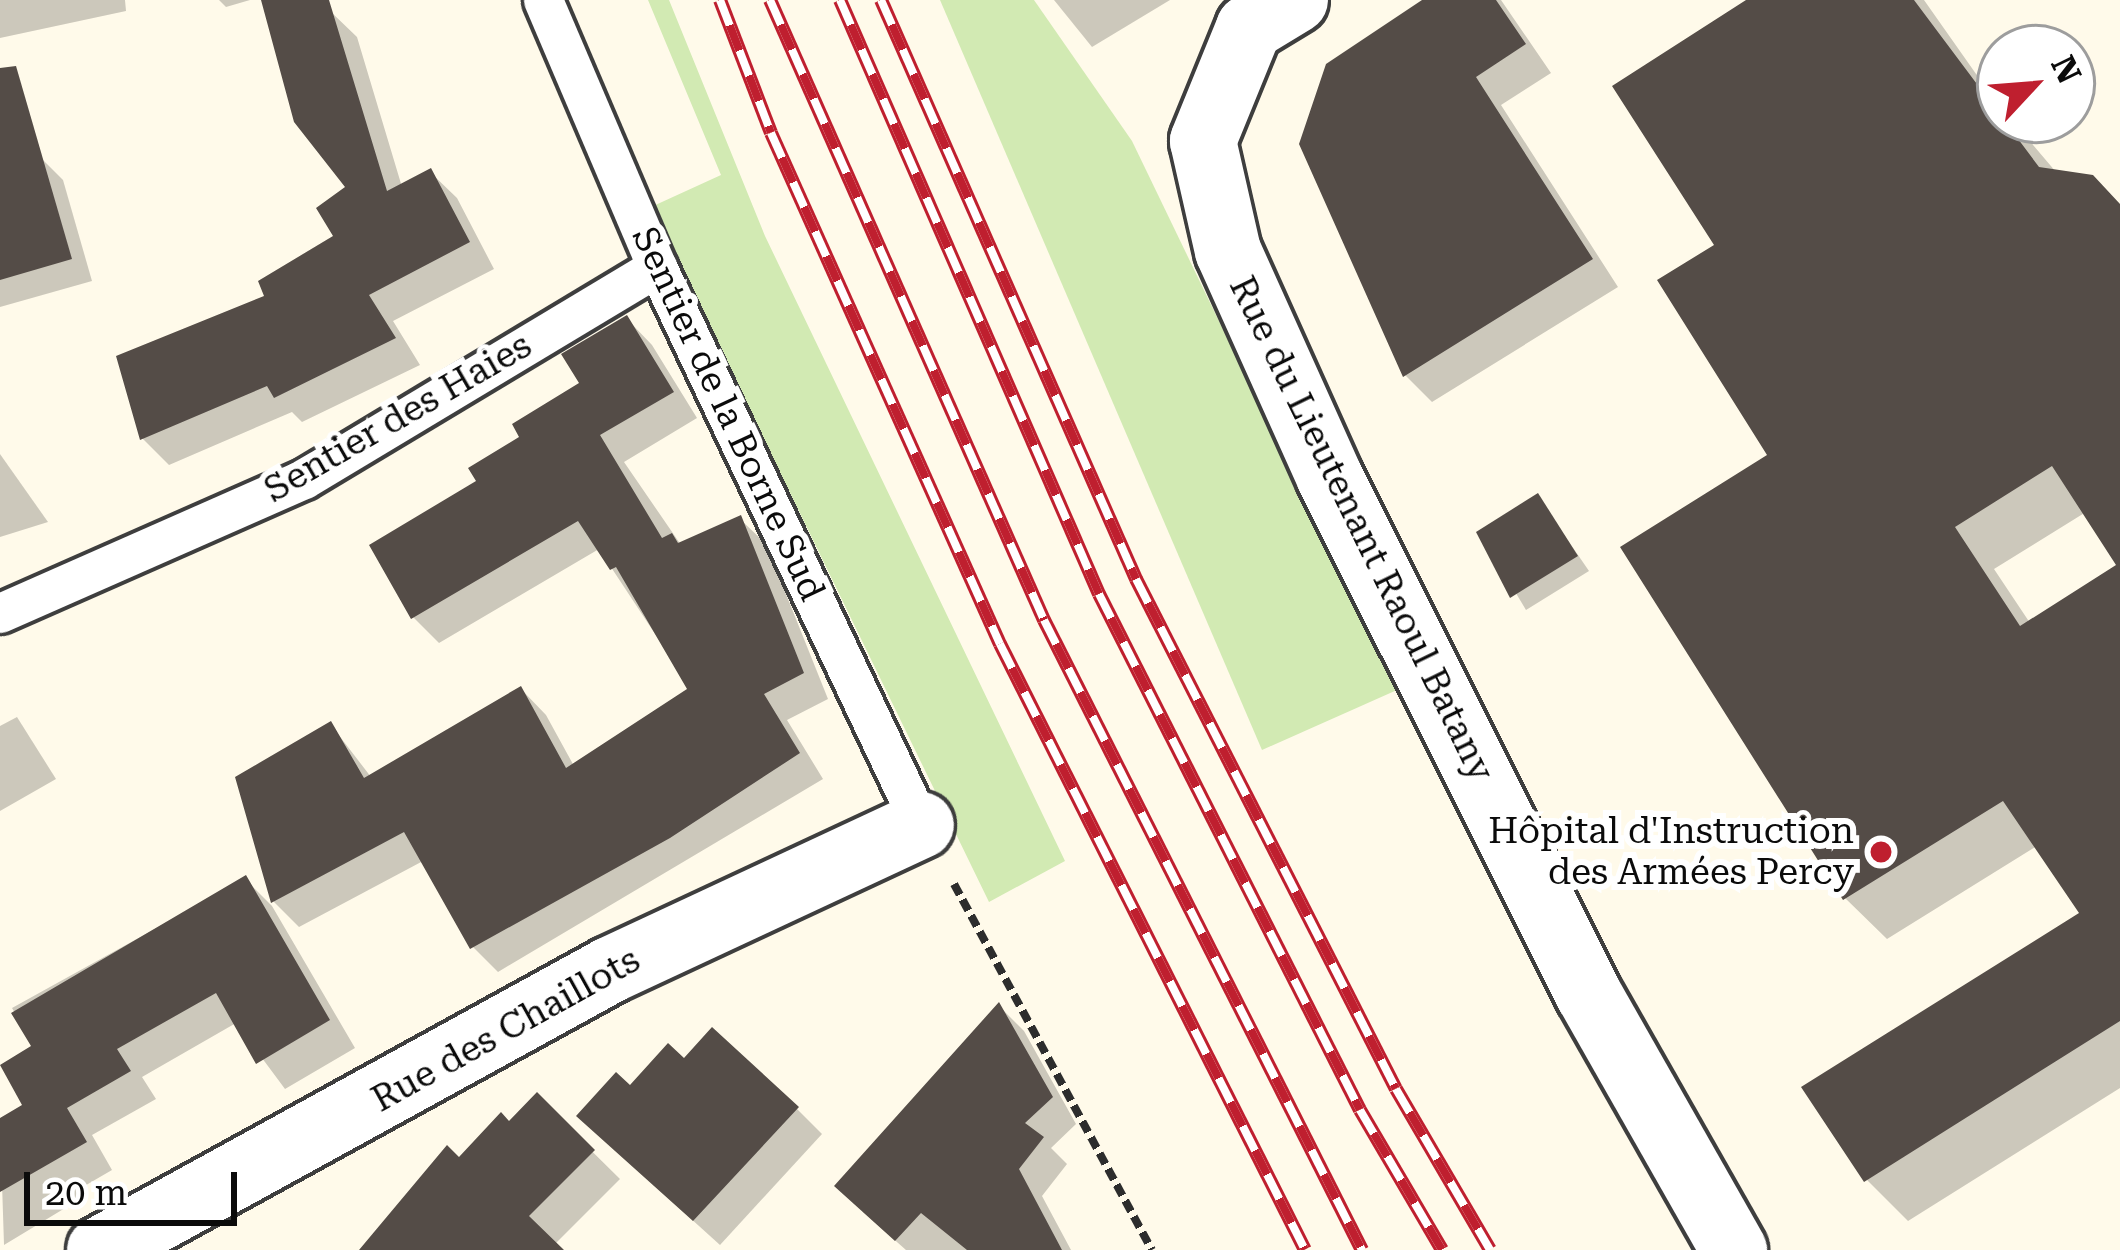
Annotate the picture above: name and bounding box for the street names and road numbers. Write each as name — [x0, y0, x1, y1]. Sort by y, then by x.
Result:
street label: Sentier de la Borne Sud — [622, 220, 834, 608]
street label: Rue du Lieutenant Raoul Batany — [1220, 270, 1502, 788]
street label: Sentier des Haies — [257, 324, 539, 512]
street label: Rue des Chaillots — [364, 938, 648, 1122]

